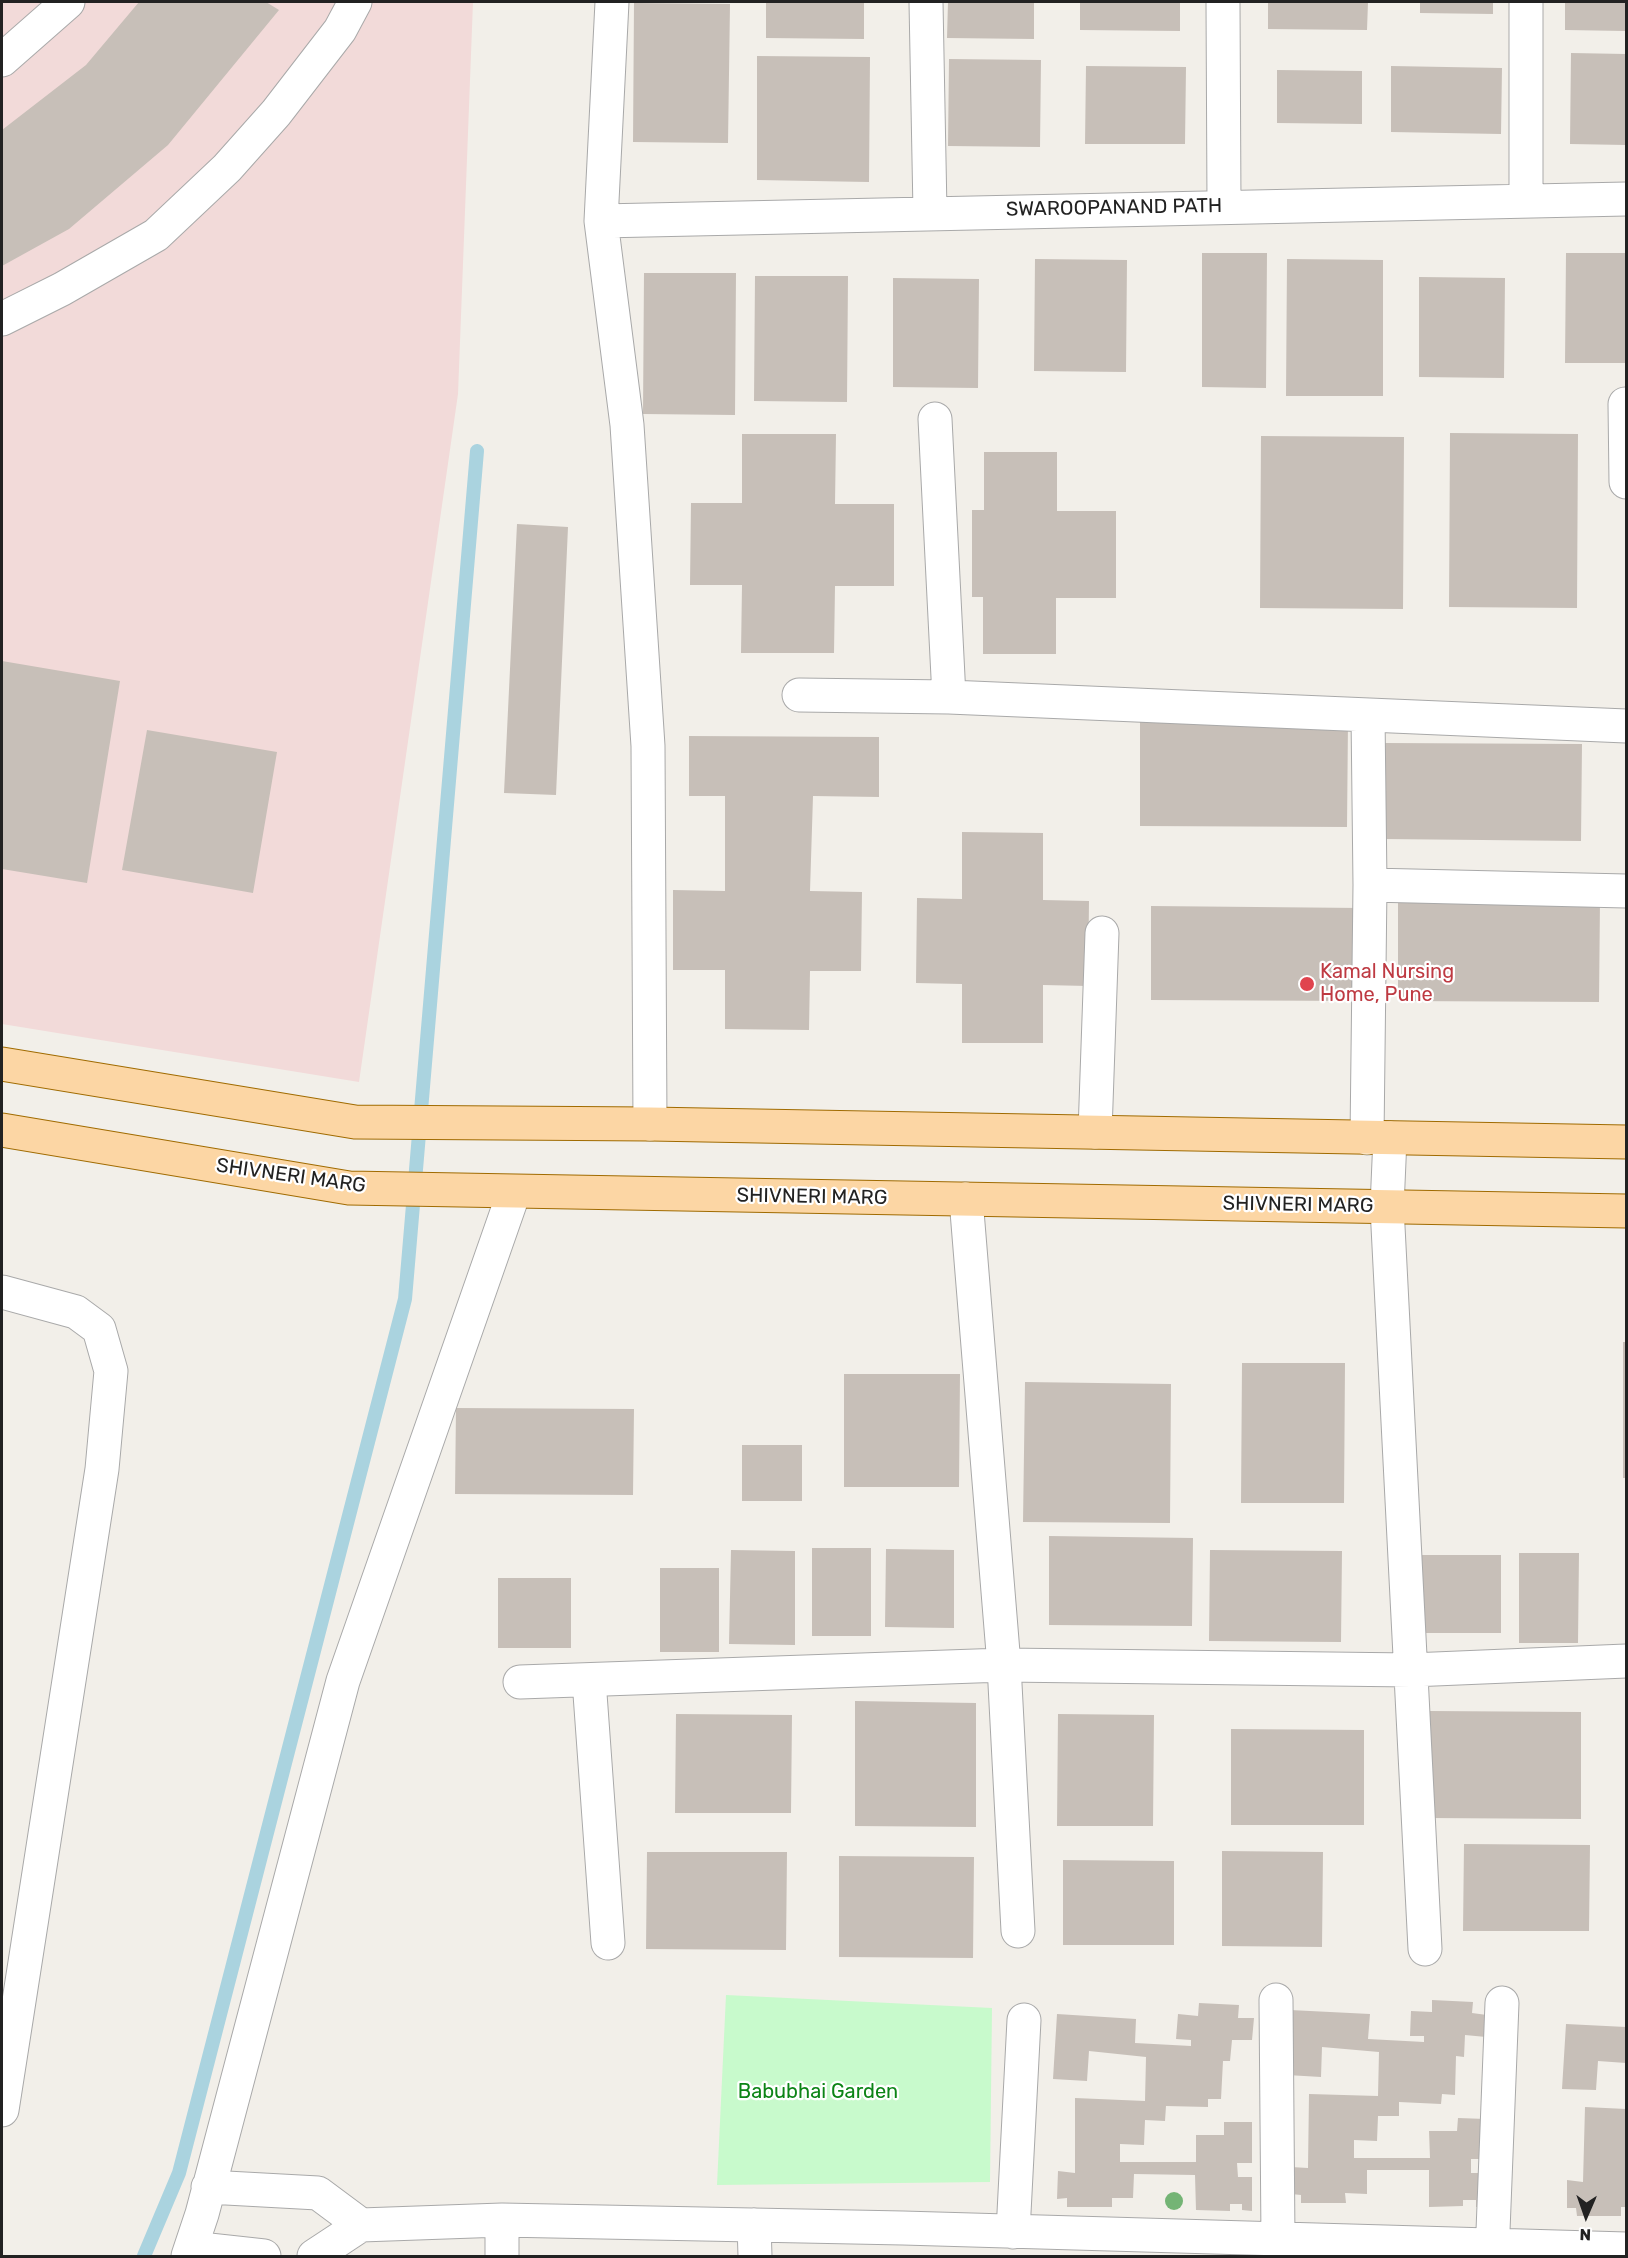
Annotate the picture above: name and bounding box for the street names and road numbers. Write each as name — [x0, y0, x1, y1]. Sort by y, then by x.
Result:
street label: SWAROOPANAND PATH — [1006, 194, 1222, 222]
street label: SHIVNERI MARG — [215, 1154, 367, 1198]
street label: SHIVNERI MARG — [736, 1184, 888, 1210]
street label: SHIVNERI MARG — [1222, 1192, 1374, 1218]

